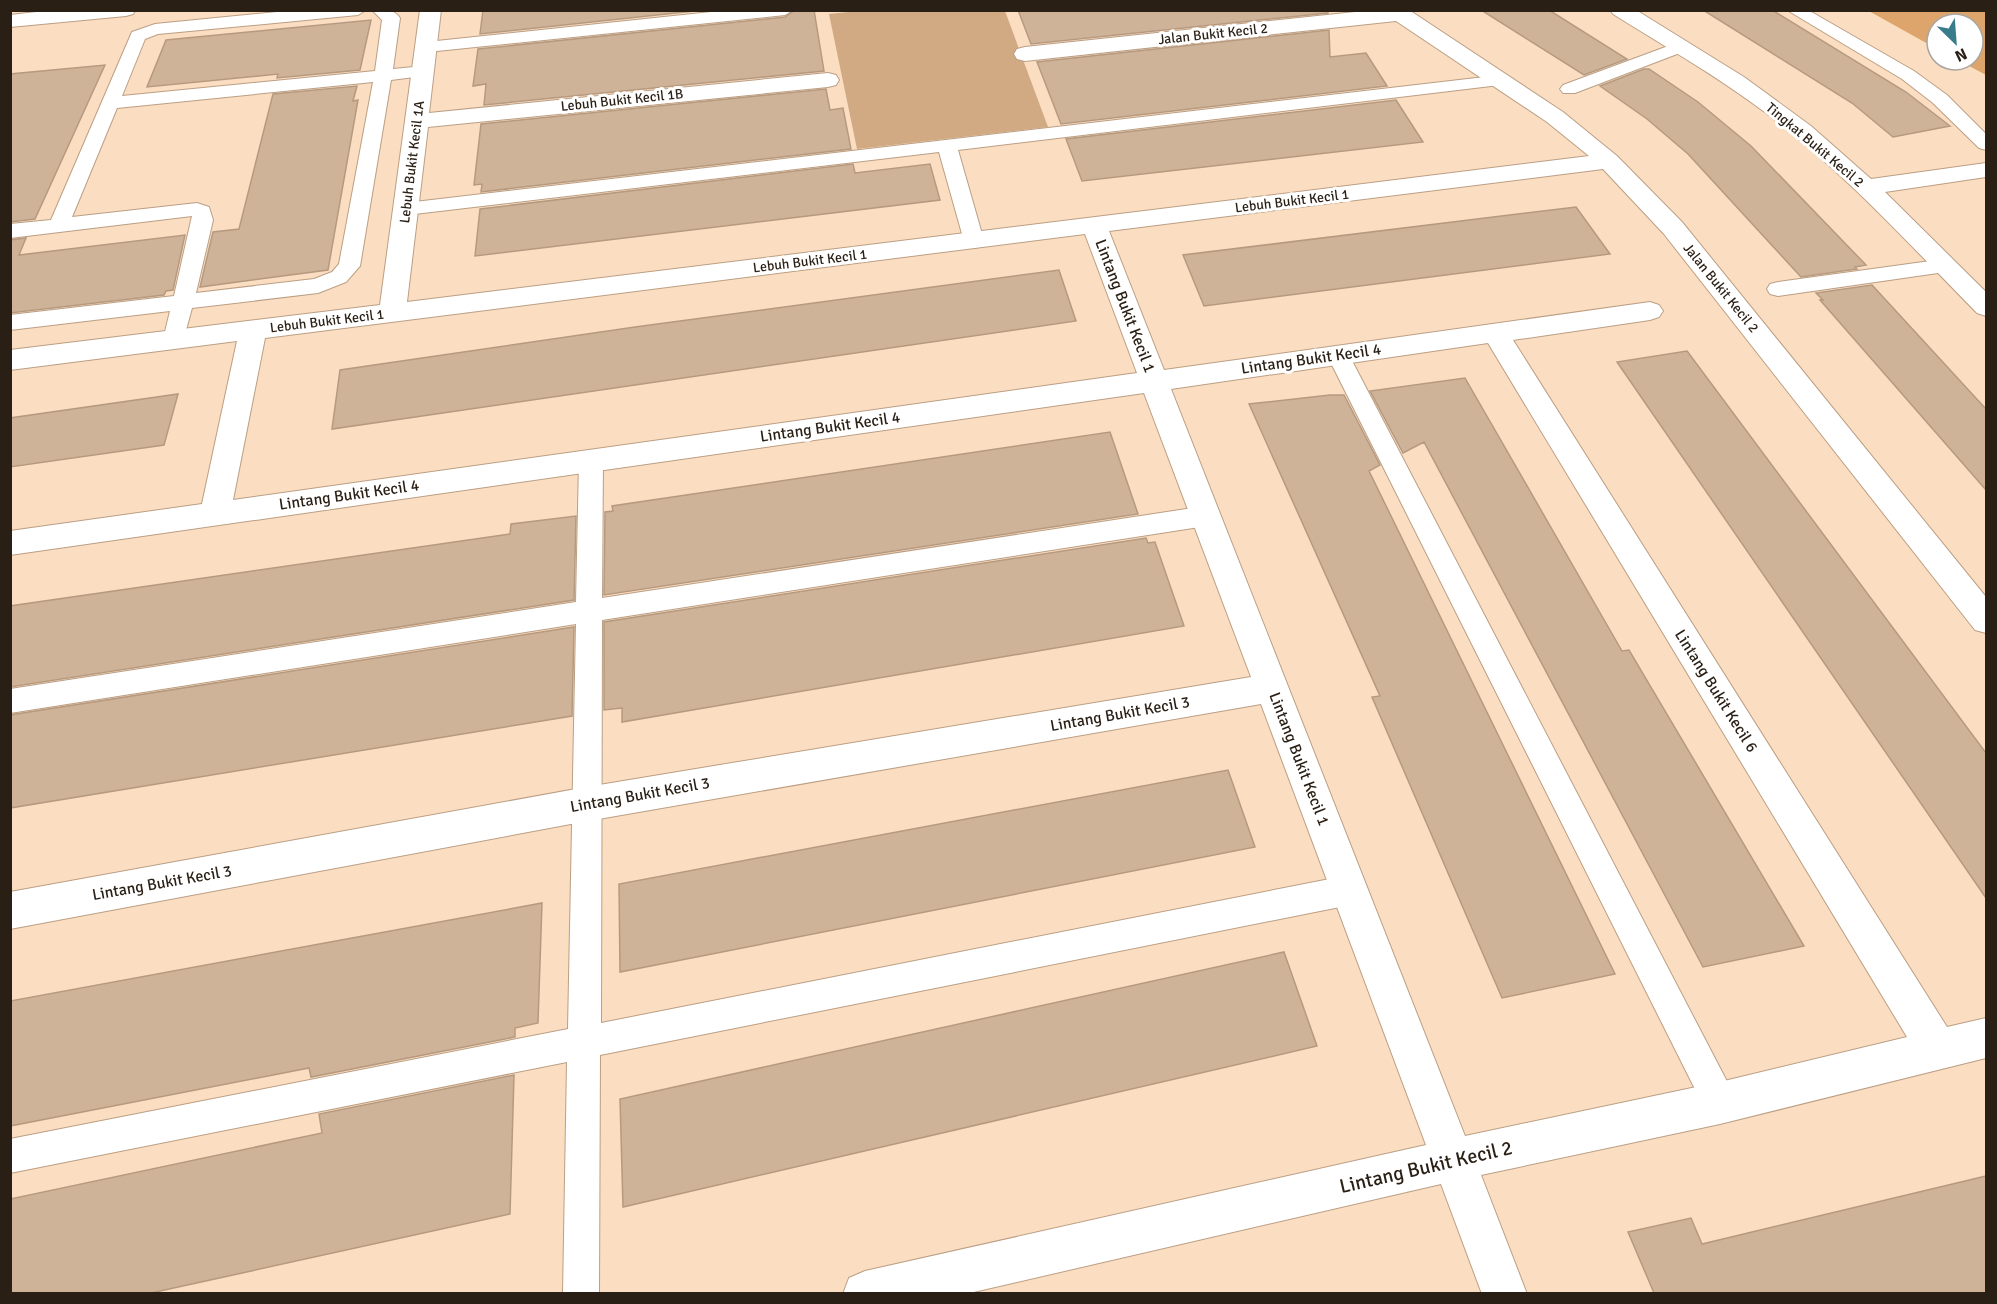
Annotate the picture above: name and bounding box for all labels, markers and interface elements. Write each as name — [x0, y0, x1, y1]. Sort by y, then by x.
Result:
north arrow — [1925, 12, 1985, 72]
street label: Jalan Bukit Kecil 2 — [1157, 20, 1269, 48]
text: N — [1952, 43, 1970, 66]
street label: Lebuh Bukit Kecil 1B — [560, 85, 684, 115]
street label: Lebuh Bukit Kecil 1A — [396, 99, 428, 224]
street label: Tingkat Bukit Kecil 2 — [1762, 99, 1868, 191]
street label: Lebuh Bukit Kecil 1 — [1234, 186, 1350, 216]
street label: Lintang Bukit Kecil 1 — [1090, 236, 1160, 376]
street label: Jalan Bukit Kecil 2 — [1680, 240, 1762, 336]
street label: Lebuh Bukit Kecil 1 — [752, 246, 868, 276]
street label: Lebuh Bukit Kecil 1 — [269, 306, 385, 336]
street label: Lintang Bukit Kecil 4 — [1240, 339, 1383, 379]
street label: Lintang Bukit Kecil 4 — [759, 407, 902, 447]
street label: Lintang Bukit Kecil 4 — [278, 475, 421, 515]
street label: Lintang Bukit Kecil 6 — [1670, 626, 1762, 756]
street label: Lintang Bukit Kecil 1 — [1264, 689, 1334, 829]
street label: Lintang Bukit Kecil 3 — [1049, 692, 1191, 736]
street label: Lintang Bukit Kecil 3 — [569, 773, 711, 817]
street label: Lintang Bukit Kecil 3 — [91, 861, 233, 905]
street label: Lintang Bukit Kecil 2 — [1337, 1135, 1515, 1199]

